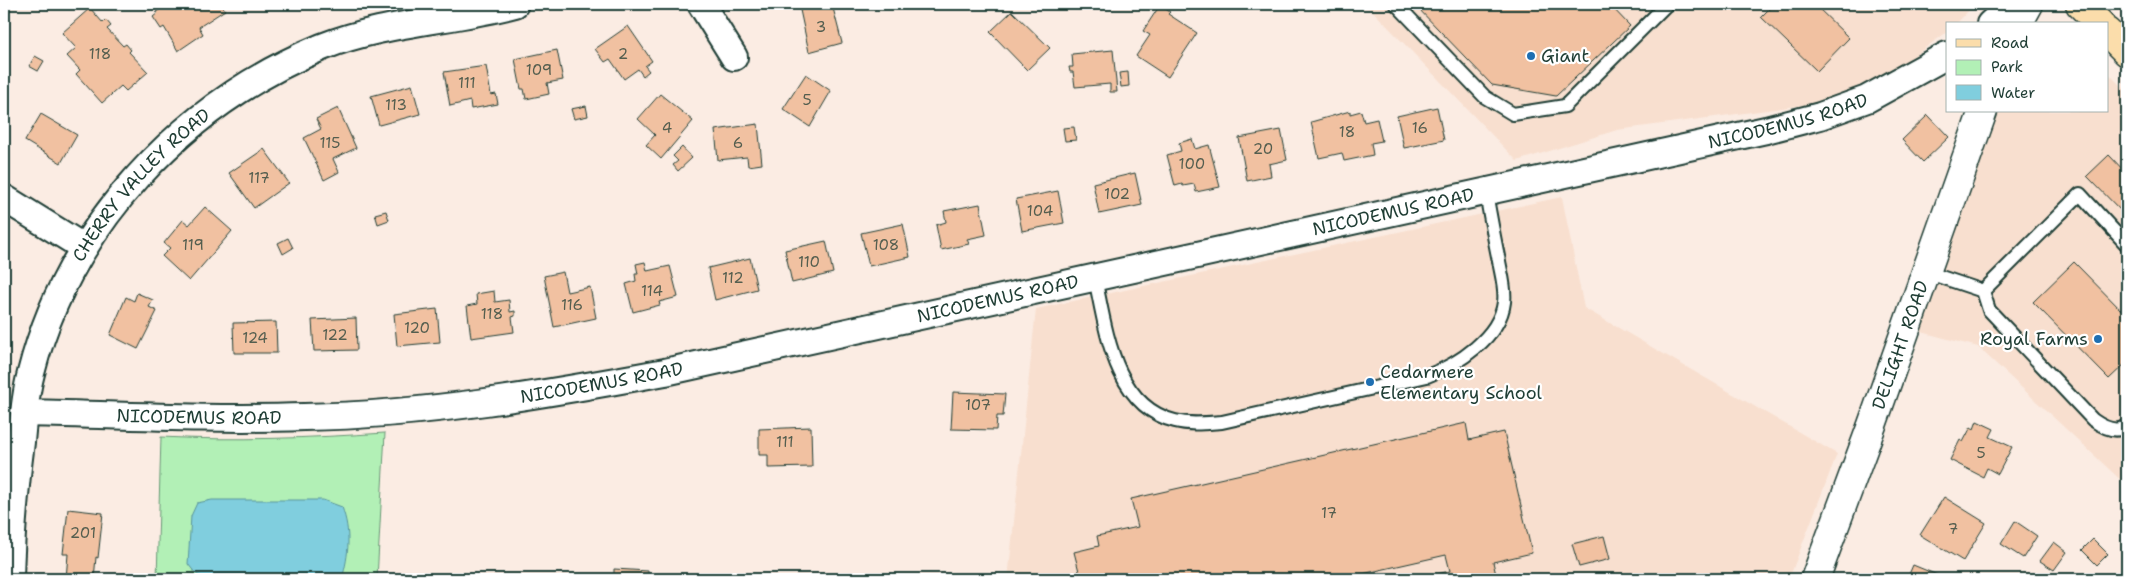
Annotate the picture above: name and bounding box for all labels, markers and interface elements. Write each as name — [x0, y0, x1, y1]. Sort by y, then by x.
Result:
house number: 3 — [816, 17, 826, 37]
legend — [1946, 22, 2108, 112]
text: Road — [1991, 33, 2029, 53]
house number: 118 — [89, 44, 111, 64]
house number: 2 — [618, 44, 628, 64]
place label: Giant — [1541, 44, 1590, 68]
marker: Giant — [1525, 50, 1537, 62]
text: Park — [1991, 57, 2023, 77]
house number: 109 — [526, 60, 552, 80]
house number: 111 — [458, 73, 476, 93]
text: Water — [1991, 83, 2035, 103]
street label: NICODEMUS ROAD — [1706, 88, 1871, 154]
house number: 5 — [802, 90, 812, 110]
house number: 113 — [385, 95, 407, 115]
street label: CHERRY VALLEY ROAD — [67, 103, 215, 266]
house number: 4 — [662, 118, 672, 138]
house number: 16 — [1412, 118, 1428, 138]
house number: 18 — [1339, 122, 1355, 142]
house number: 115 — [320, 133, 340, 153]
house number: 6 — [733, 133, 743, 153]
house number: 20 — [1253, 139, 1273, 159]
house number: 100 — [1179, 154, 1205, 174]
house number: 117 — [248, 168, 270, 188]
street label: NICODEMUS ROAD — [1310, 182, 1477, 241]
house number: 102 — [1104, 184, 1130, 204]
house number: 104 — [1027, 201, 1053, 221]
house number: 119 — [182, 235, 204, 255]
house number: 108 — [873, 235, 899, 255]
house number: 110 — [798, 252, 820, 272]
house number: 112 — [722, 268, 744, 288]
street label: NICODEMUS ROAD — [915, 269, 1081, 328]
street label: DELIGHT ROAD — [1866, 277, 1934, 413]
house number: 114 — [641, 281, 663, 301]
house number: 116 — [561, 295, 583, 315]
house number: 118 — [481, 304, 503, 324]
house number: 120 — [404, 318, 430, 338]
house number: 122 — [322, 325, 348, 345]
place label: Royal Farms — [1980, 327, 2088, 351]
house number: 124 — [242, 328, 268, 348]
marker: Royal Farms — [2092, 333, 2104, 345]
street label: NICODEMUS ROAD — [519, 356, 685, 409]
place label: Cedarmere Elementary School — [1380, 360, 1543, 405]
marker: Cedarmere Elementary School — [1364, 376, 1376, 388]
house number: 107 — [965, 395, 991, 415]
street label: NICODEMUS ROAD — [116, 404, 282, 430]
house number: 111 — [776, 432, 794, 452]
house number: 5 — [1976, 443, 1986, 463]
house number: 17 — [1321, 503, 1337, 523]
house number: 7 — [1948, 519, 1958, 539]
house number: 201 — [70, 523, 96, 543]

